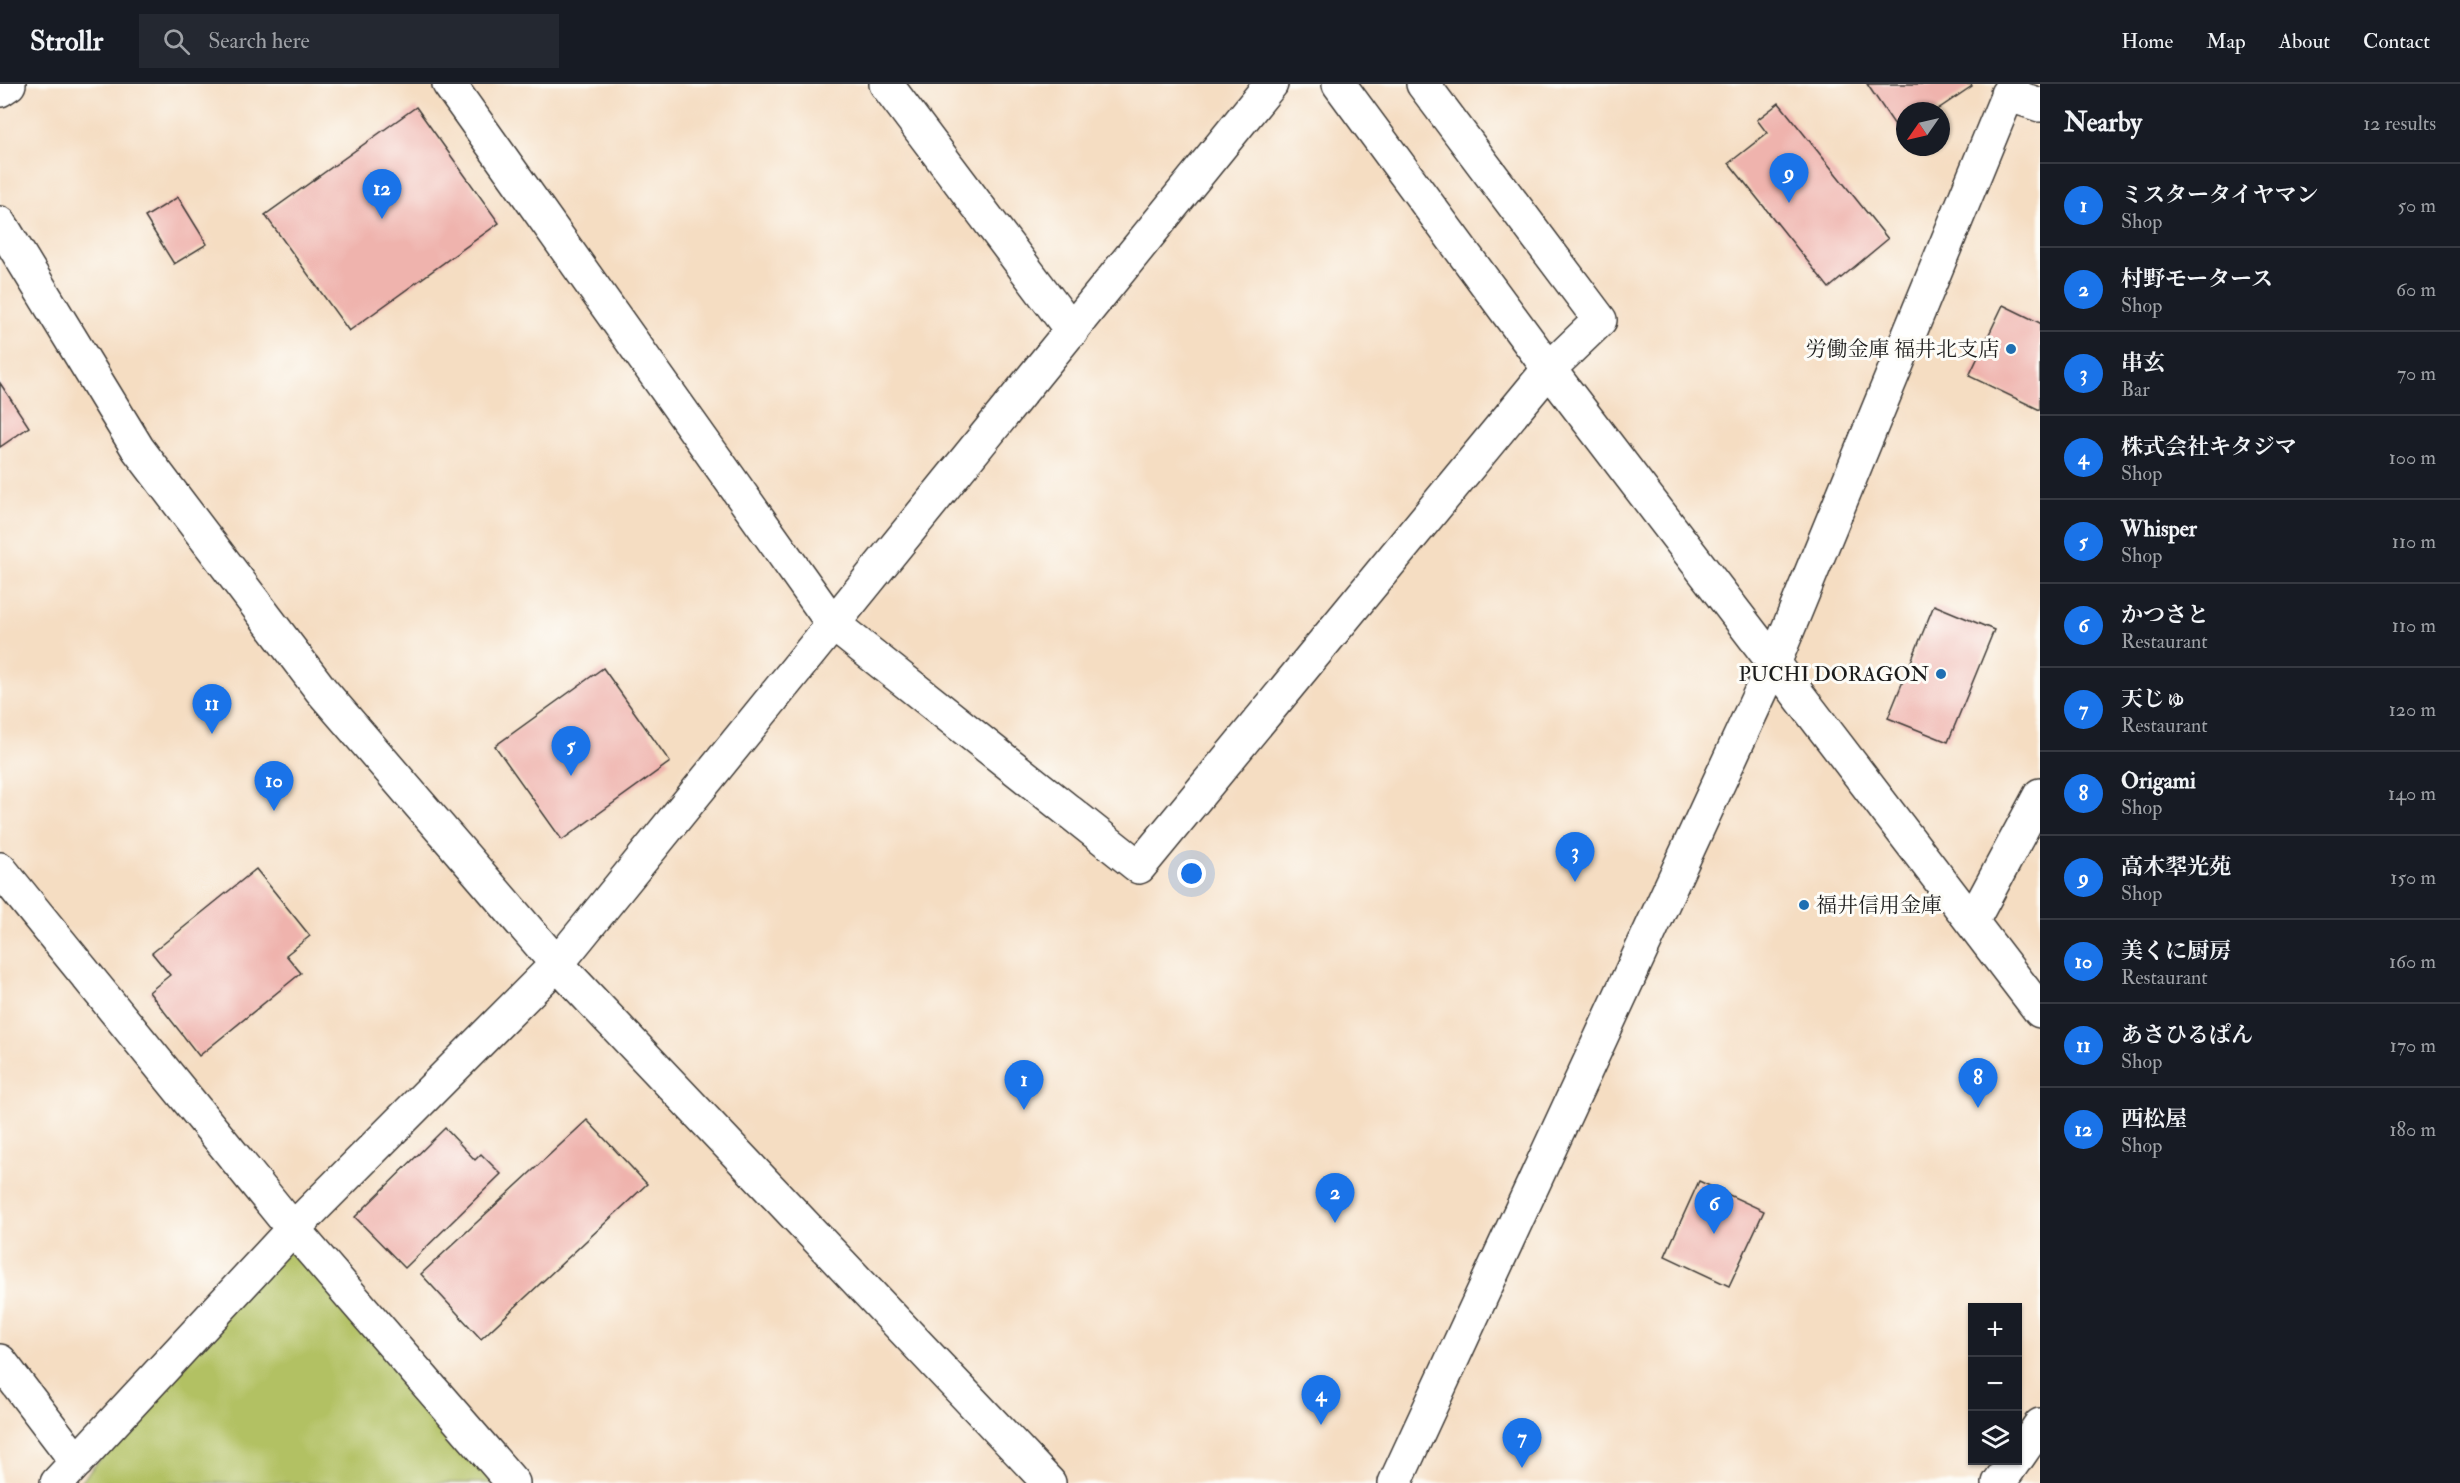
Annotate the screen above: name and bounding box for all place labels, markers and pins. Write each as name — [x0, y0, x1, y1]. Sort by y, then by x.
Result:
pin: 9 — [1770, 154, 1808, 203]
pin: 12 — [362, 170, 401, 219]
place label: 労働金庫 福井北支店 — [1806, 336, 1999, 363]
marker: 労働金庫 福井北支店 — [2004, 342, 2018, 356]
place label: PUCHI DORAGON — [1739, 661, 1929, 688]
marker: PUCHI DORAGON — [1934, 667, 1948, 681]
pin: 11 — [192, 684, 232, 734]
pin: 5 — [552, 726, 590, 776]
pin: 10 — [254, 762, 294, 811]
pin: 3 — [1556, 832, 1594, 882]
place label: 福井信用金庫 — [1816, 892, 1942, 919]
marker: 福井信用金庫 — [1797, 898, 1811, 912]
pin: 8 — [1958, 1058, 1998, 1108]
pin: 1 — [1004, 1060, 1044, 1110]
pin: 2 — [1316, 1174, 1354, 1223]
pin: 6 — [1694, 1184, 1734, 1234]
pin: 4 — [1302, 1376, 1340, 1425]
pin: 7 — [1502, 1418, 1541, 1468]

